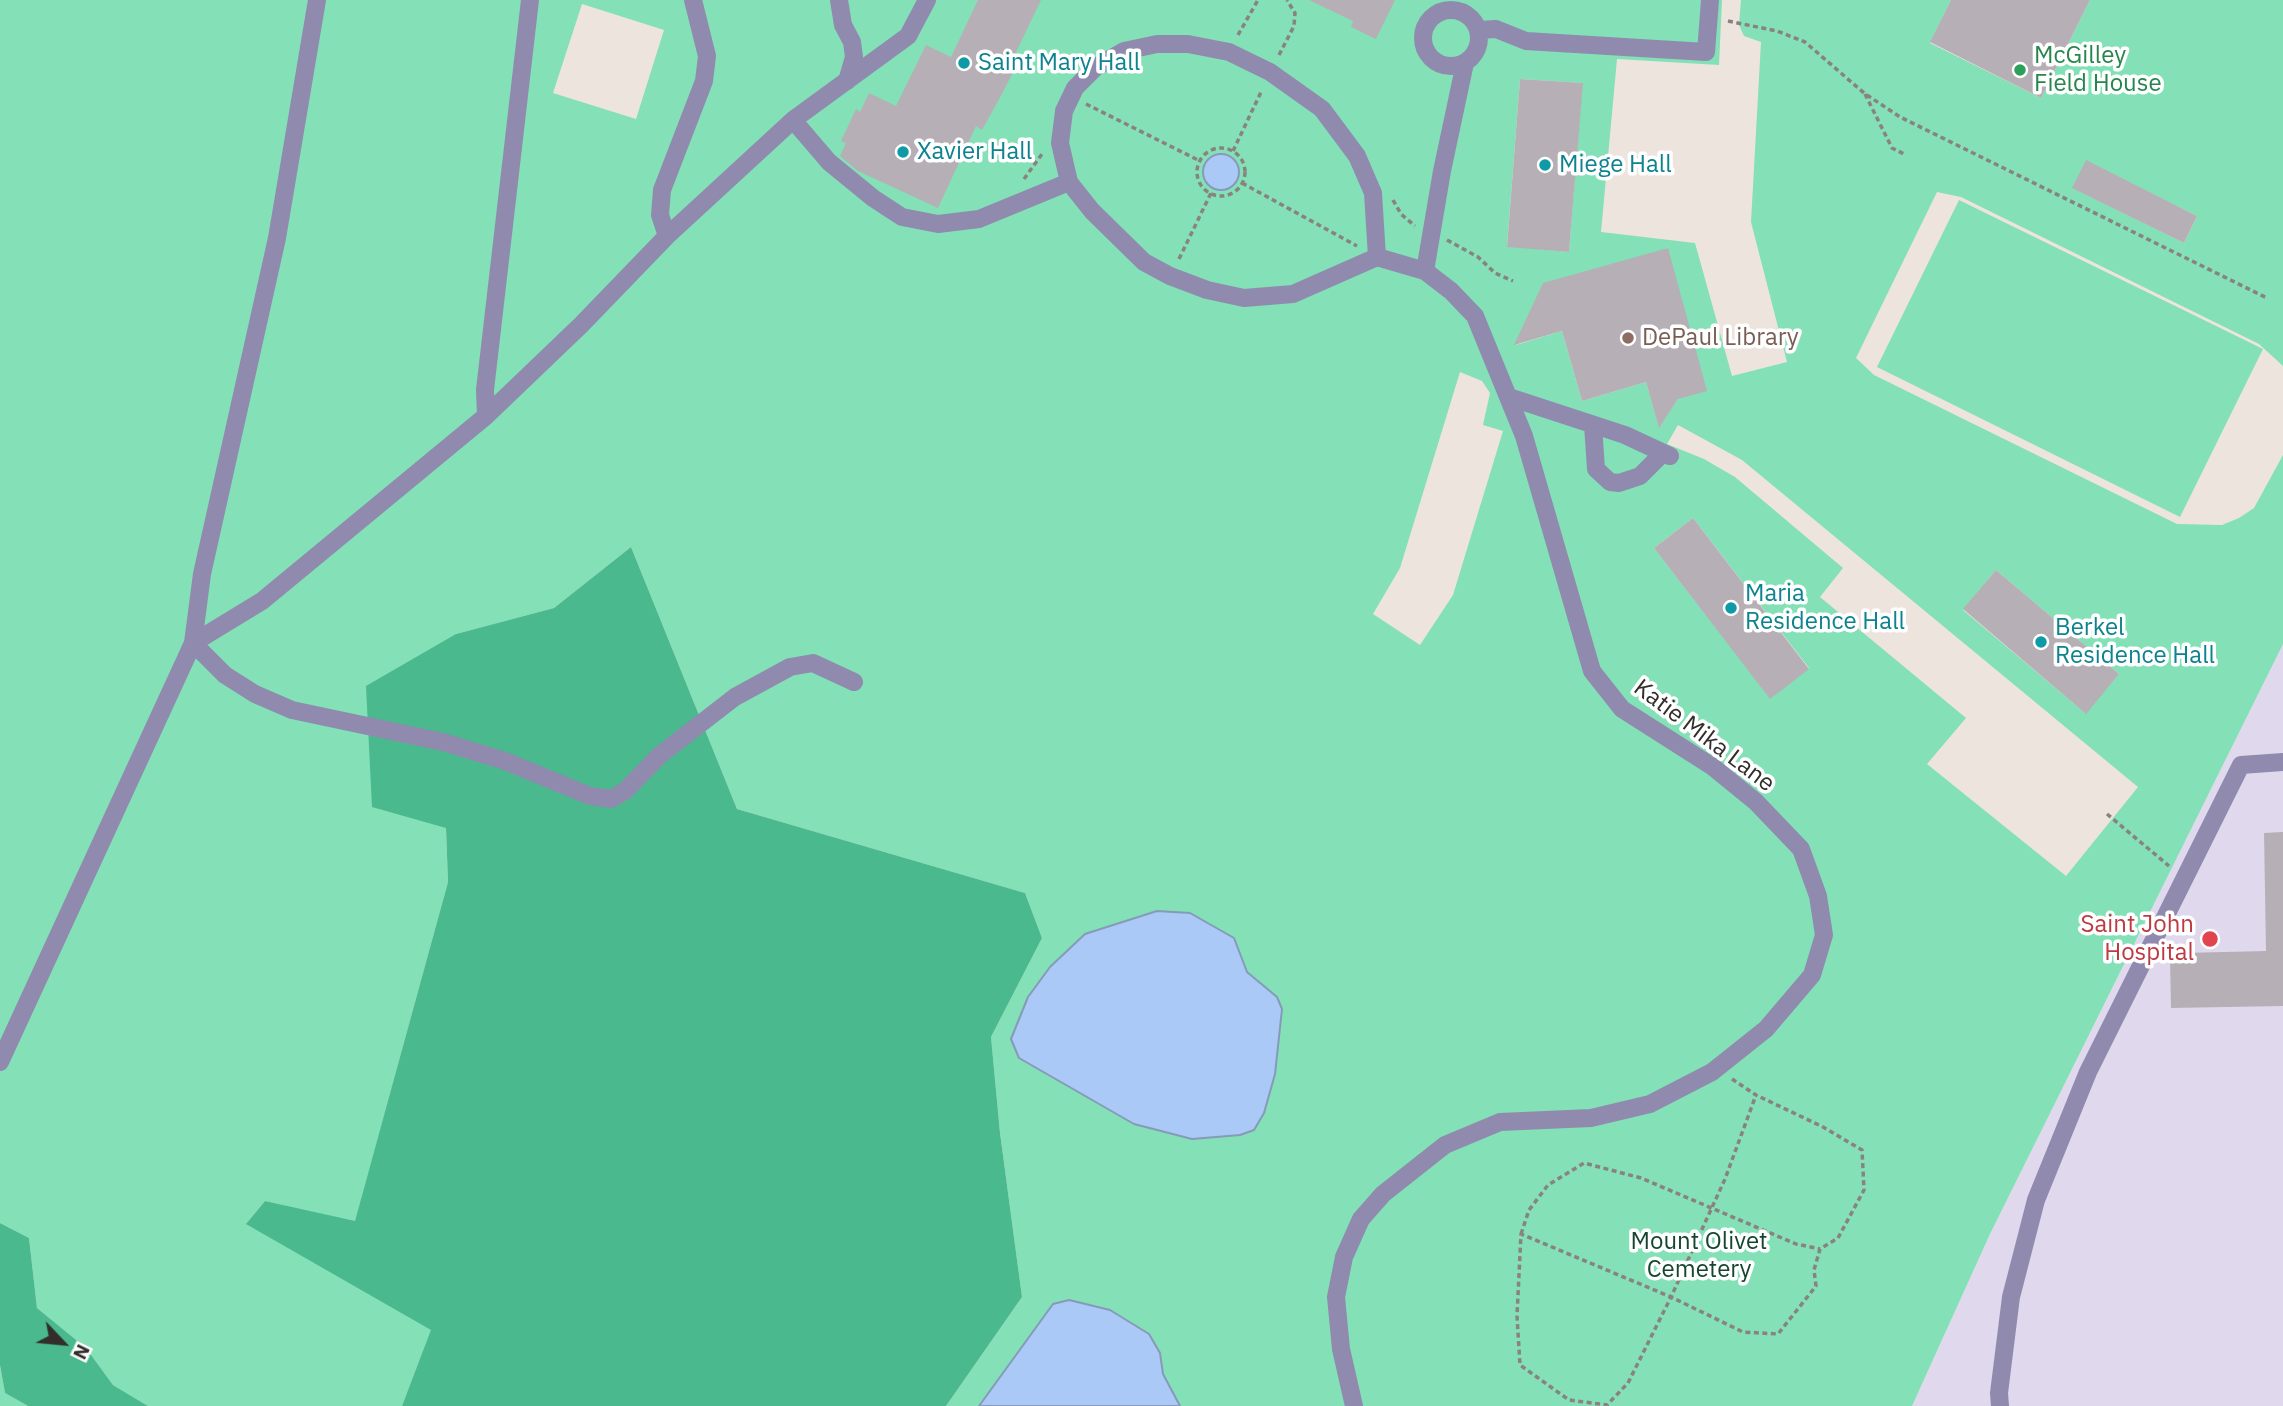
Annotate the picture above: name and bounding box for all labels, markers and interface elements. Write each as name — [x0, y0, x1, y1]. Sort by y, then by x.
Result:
place label: McGilley Field House — [2034, 42, 2162, 98]
place label: Saint Mary Hall — [978, 49, 1140, 77]
marker: Saint Mary Hall — [956, 55, 972, 71]
marker: McGilley Field House — [2012, 62, 2028, 78]
place label: Xavier Hall — [917, 138, 1032, 166]
marker: Xavier Hall — [895, 144, 911, 160]
place label: Miege Hall — [1559, 151, 1672, 179]
marker: Miege Hall — [1537, 157, 1553, 173]
place label: DePaul Library — [1642, 324, 1799, 352]
marker: DePaul Library — [1620, 330, 1636, 346]
place label: Maria Residence Hall — [1745, 580, 1905, 636]
marker: Maria Residence Hall — [1723, 600, 1739, 616]
place label: Berkel Residence Hall — [2055, 614, 2215, 670]
marker: Berkel Residence Hall — [2033, 634, 2049, 650]
street label: Katie Mika Lane — [1628, 674, 1780, 798]
place label: Saint John Hospital — [2081, 911, 2194, 967]
marker: Saint John Hospital — [2200, 929, 2220, 949]
park label: Mount Olivet Cemetery — [1630, 1228, 1768, 1284]
north arrow — [28, 1308, 98, 1378]
text: N — [68, 1341, 96, 1364]

